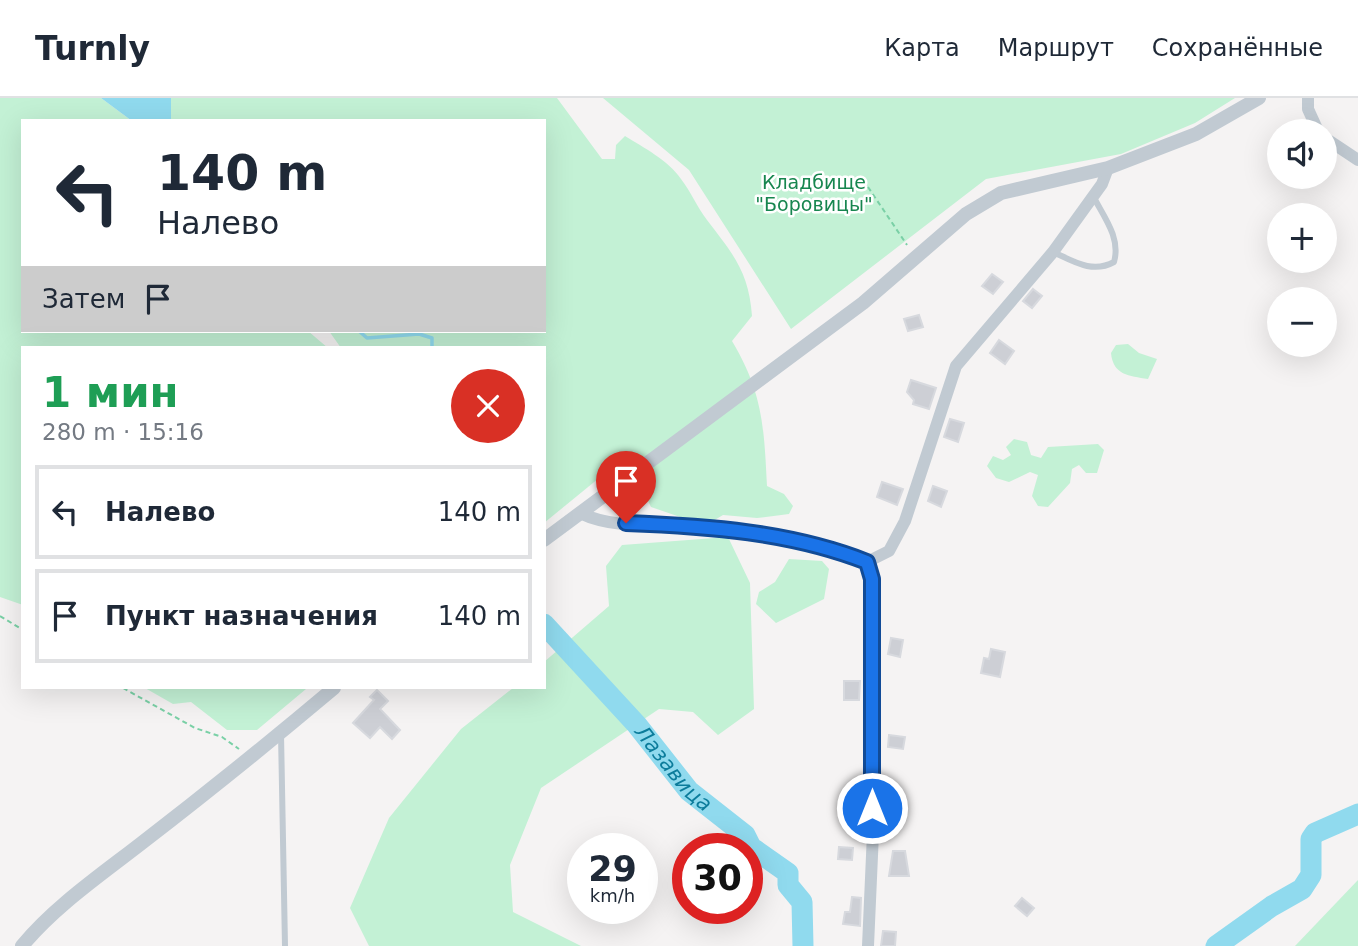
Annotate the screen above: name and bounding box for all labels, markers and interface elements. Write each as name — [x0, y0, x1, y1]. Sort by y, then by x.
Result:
text: Turnly — [35, 29, 150, 68]
text: Карта — [884, 34, 960, 62]
text: Маршрут — [998, 34, 1114, 62]
text: Сохранённые — [1152, 34, 1323, 62]
map controls — [1267, 119, 1337, 357]
button: sound — [1267, 119, 1337, 189]
text: 140 m — [157, 145, 327, 202]
icon: left — [42, 147, 133, 238]
park label: Кладбище "Боровицы" — [755, 171, 873, 215]
button: + — [1267, 203, 1337, 273]
text: Налево — [157, 204, 279, 242]
icon: arrive — [139, 280, 177, 318]
text: Затем — [42, 284, 125, 314]
button: − — [1267, 287, 1337, 357]
text: 1 мин — [42, 368, 179, 417]
button: close — [451, 369, 525, 443]
text: 280 m · 15:16 — [42, 419, 204, 445]
pin — [596, 451, 656, 523]
icon: arrive — [607, 462, 645, 500]
icon: left — [46, 493, 84, 531]
text: Налево — [105, 497, 215, 527]
text: 140 m — [438, 497, 521, 527]
icon: arrive — [46, 597, 84, 635]
text: Пункт назначения — [105, 601, 378, 631]
text: 140 m — [438, 601, 521, 631]
water label: Лазавица — [629, 720, 717, 816]
position arrow — [835, 771, 909, 845]
speed limit sign: 30 — [672, 833, 763, 924]
text: 29 — [588, 849, 637, 889]
text: km/h — [590, 885, 635, 906]

